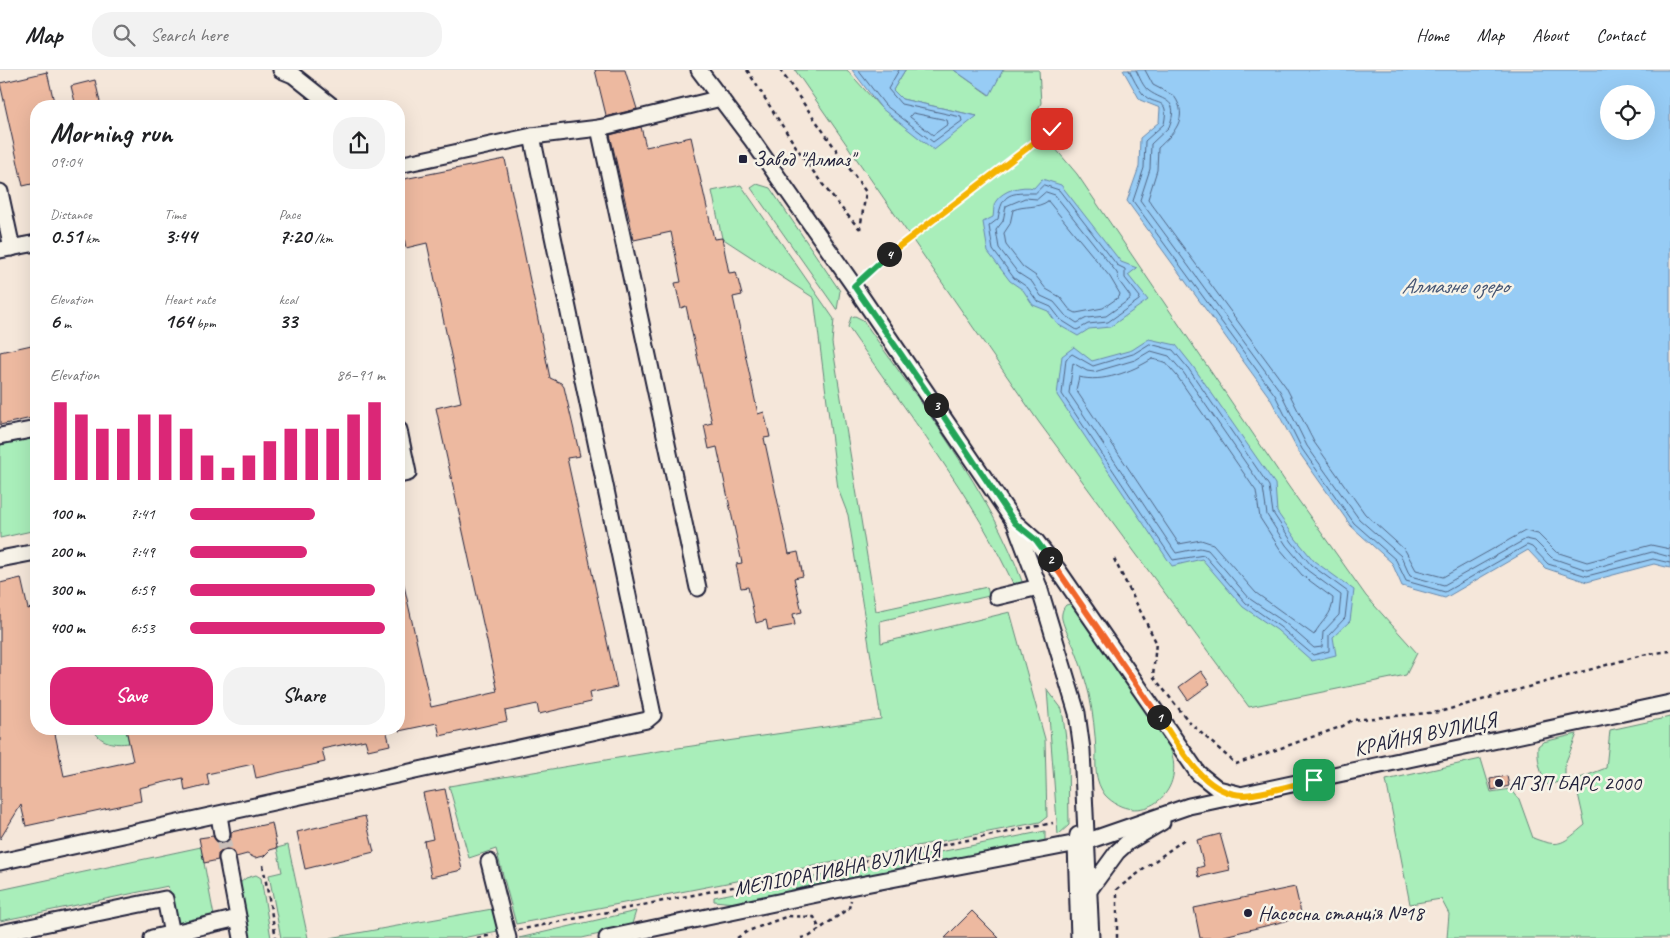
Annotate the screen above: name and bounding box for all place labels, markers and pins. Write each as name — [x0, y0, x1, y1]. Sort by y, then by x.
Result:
pin — [1031, 108, 1073, 150]
place label: Завод "Алмаз" — [753, 146, 858, 172]
marker: Завод "Алмаз" — [737, 153, 749, 165]
pin: 4 — [876, 242, 902, 266]
pin: 3 — [924, 392, 948, 418]
pin: 2 — [1038, 546, 1062, 572]
pin: 1 — [1146, 704, 1172, 730]
pin — [1293, 759, 1335, 801]
place label: АГЗП БАРС 2000 — [1509, 770, 1643, 796]
marker: АГЗП БАРС 2000 — [1493, 777, 1505, 789]
place label: Насосна станція №18 — [1258, 900, 1426, 926]
marker: Насосна станція №18 — [1242, 907, 1254, 919]

